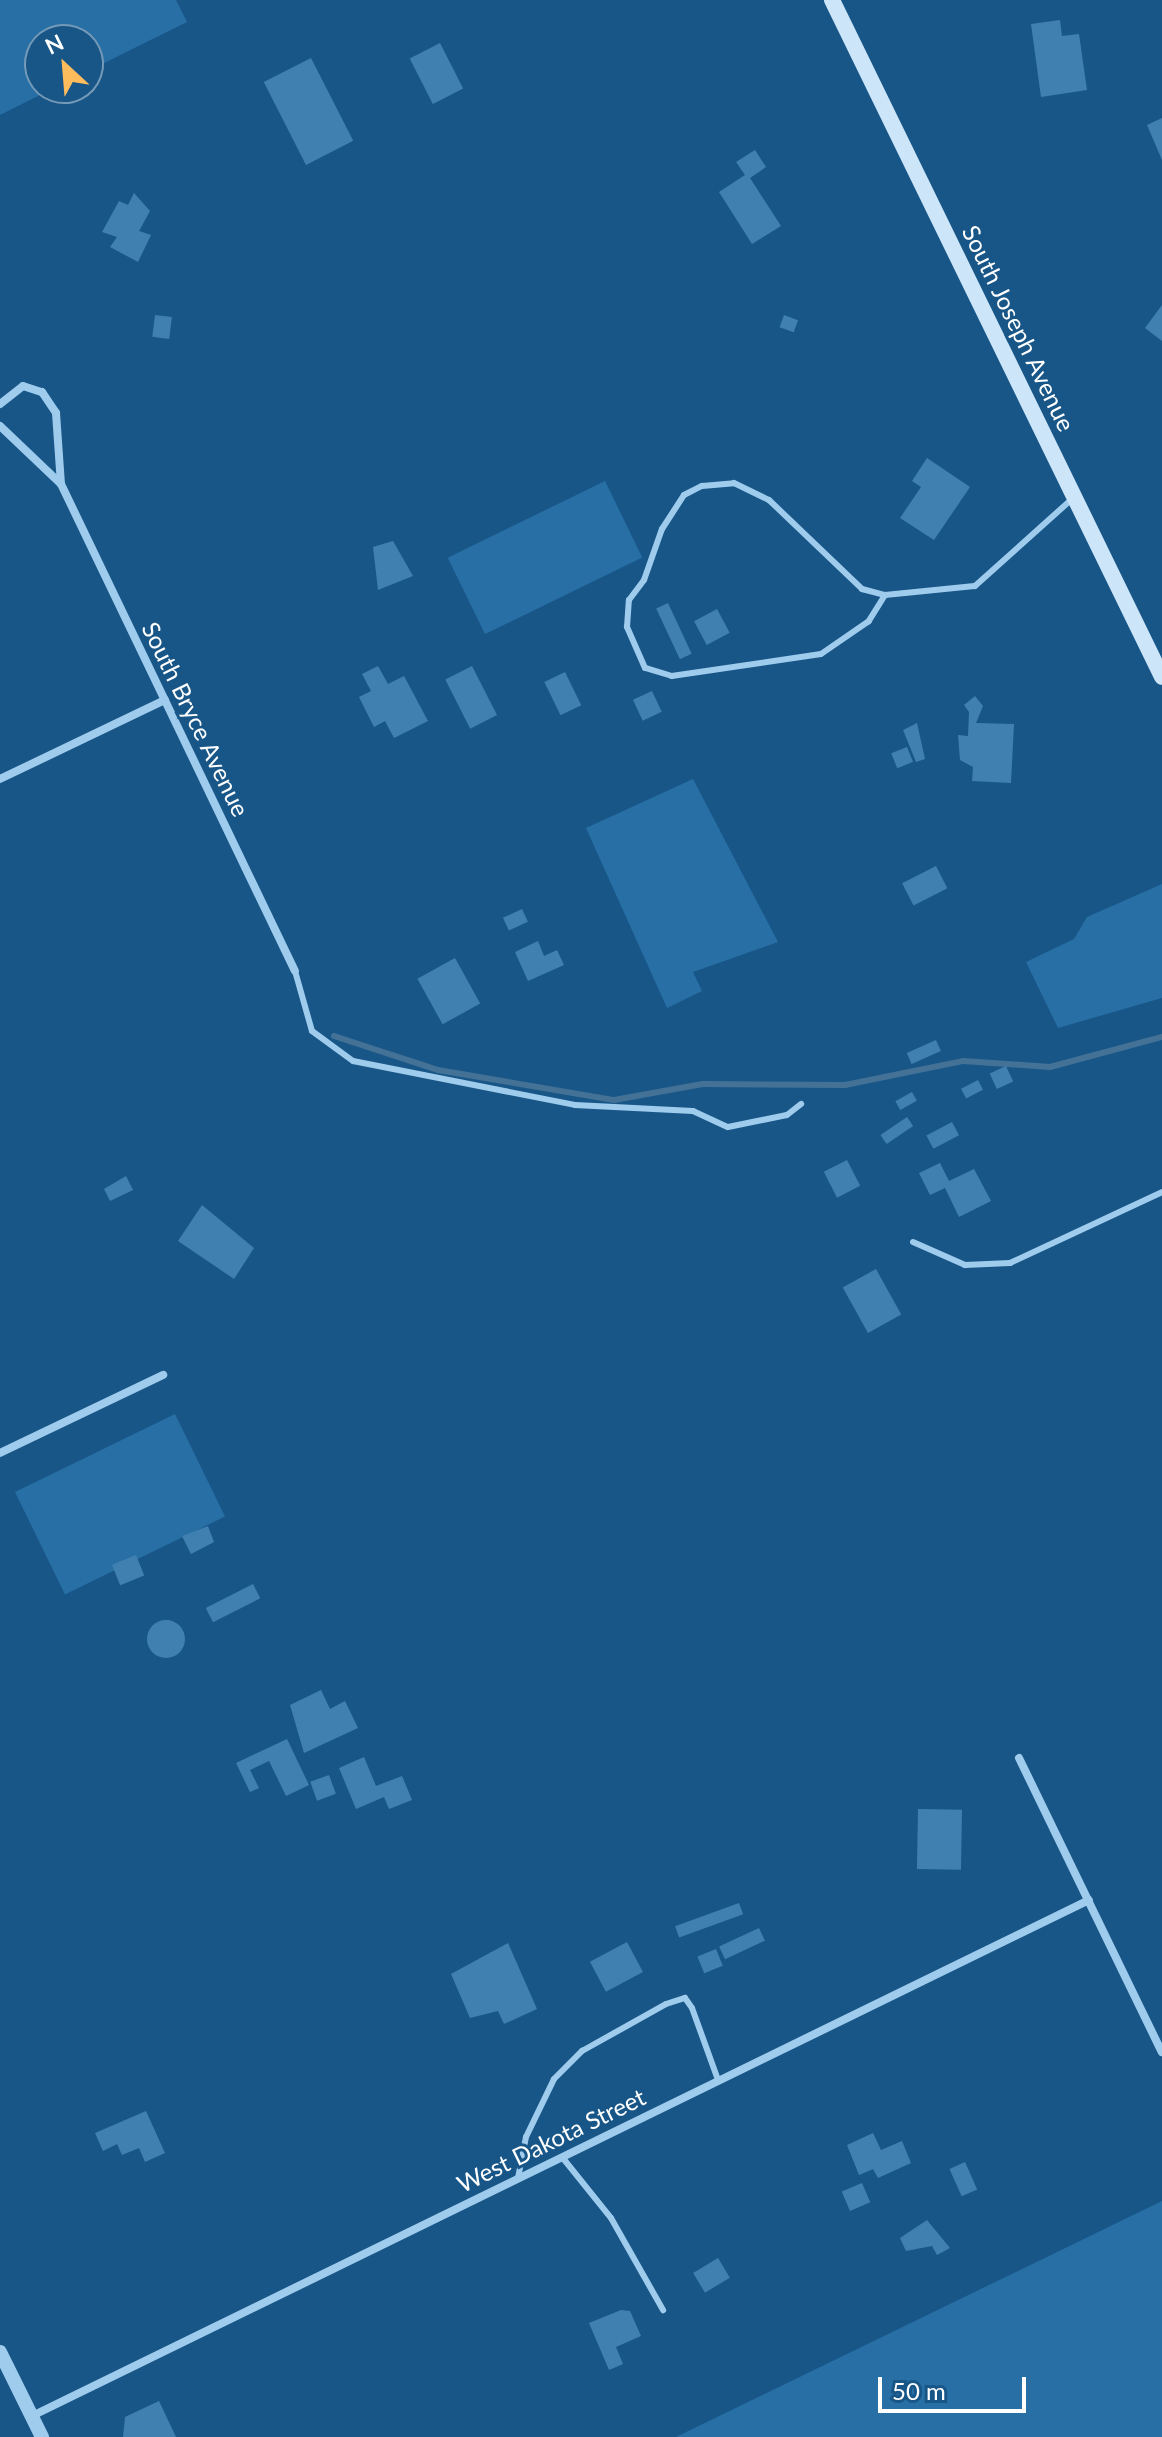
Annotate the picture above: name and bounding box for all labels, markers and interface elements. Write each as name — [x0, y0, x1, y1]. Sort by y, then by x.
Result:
north arrow — [24, 24, 104, 104]
text: N — [41, 28, 68, 60]
street label: South Joseph Avenue — [956, 220, 1082, 436]
street label: South Bryce Avenue — [136, 617, 256, 821]
street label: West Dakota Street — [452, 2082, 650, 2198]
scale bar — [882, 2361, 1030, 2411]
text: 50 m — [892, 2376, 946, 2405]

